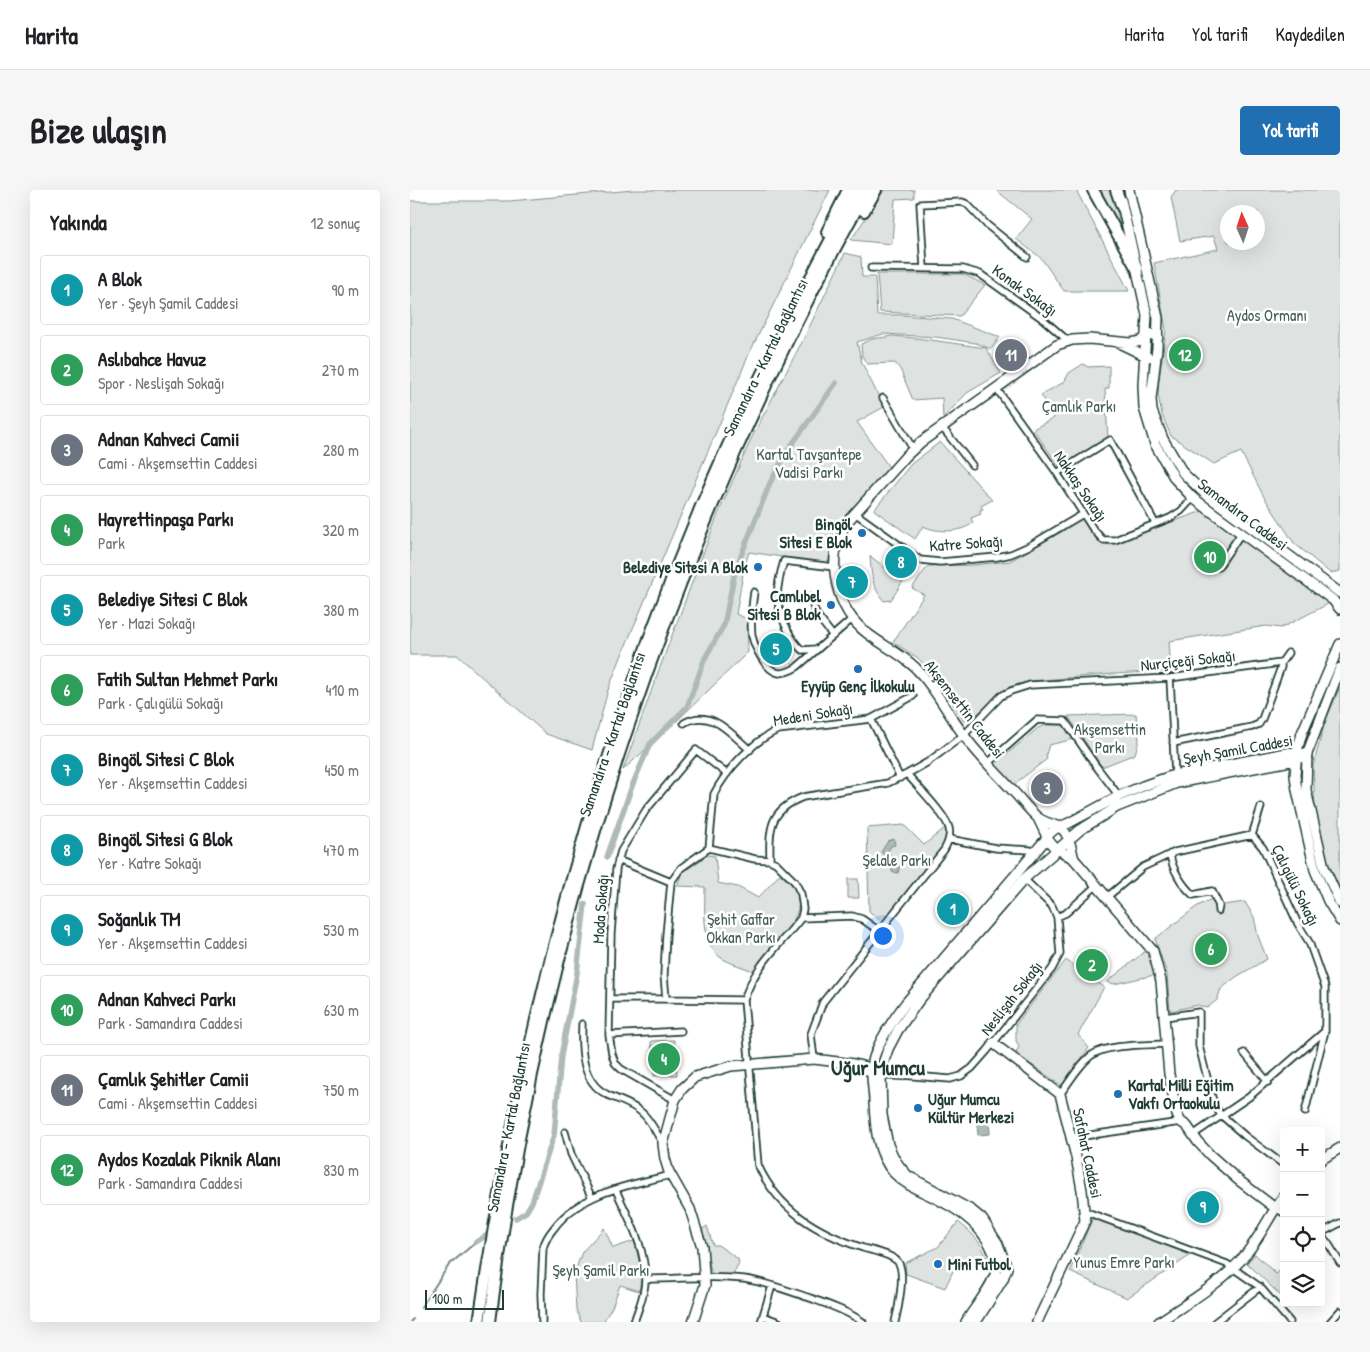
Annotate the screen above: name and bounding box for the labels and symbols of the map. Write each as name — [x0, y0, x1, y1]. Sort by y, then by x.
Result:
north arrow — [1220, 205, 1265, 250]
street label: Konak Sokağı — [988, 259, 1062, 321]
street label: Samandıra - Kartal Bağlantısı — [717, 275, 813, 439]
park label: Aydos Ormanı — [1227, 304, 1307, 326]
pin: 11 — [995, 336, 1027, 374]
pin: 12 — [1169, 336, 1201, 374]
park label: Çamlık Parkı — [1042, 395, 1116, 417]
park label: Kartal Tavşantepe Vadisi Parkı — [756, 443, 862, 483]
street label: Nakkaş Sokağı — [1049, 446, 1113, 526]
street label: Samandıra Caddesi — [1193, 473, 1293, 555]
place label: Bingöl Sitesi E Blok — [780, 513, 853, 553]
marker: Bingöl Sitesi E Blok — [856, 527, 868, 539]
street label: Katre Sokağı — [928, 529, 1004, 557]
pin: 10 — [1194, 538, 1226, 576]
pin: 8 — [885, 543, 917, 581]
place label: Belediye Sitesi A Blok — [623, 556, 748, 579]
marker: Belediye Sitesi A Blok — [752, 561, 764, 573]
pin: 7 — [836, 563, 868, 601]
place label: Camlıbel Sitesi B Blok — [748, 585, 822, 625]
marker: Camlıbel Sitesi B Blok — [825, 599, 837, 611]
pin: 5 — [760, 630, 792, 668]
street label: Nurçiçeği Sokağı — [1139, 644, 1237, 676]
street label: Samandıra - Kartal Bağlantısı — [573, 649, 651, 819]
street label: Akşemsettin Caddesi — [920, 655, 1010, 763]
marker: Eyyüp Genç İlkokulu — [852, 663, 864, 675]
place label: Eyyüp Genç İlkokulu — [801, 675, 915, 698]
street label: Medeni Sokağı — [772, 697, 854, 731]
park label: Akşemsettin Parkı — [1074, 718, 1146, 758]
street label: Şeyh Şamil Caddesi — [1182, 729, 1294, 769]
pin: 3 — [1031, 769, 1063, 807]
street label: Çalıgülü Sokağı — [1267, 841, 1325, 929]
park label: Şelale Parkı — [863, 849, 931, 871]
street label: Moda Sokağı — [587, 874, 613, 944]
pin: 1 — [937, 890, 969, 928]
park label: Şehit Gaffar Okkan Parkı — [706, 908, 776, 948]
your location — [870, 923, 896, 949]
pin: 6 — [1195, 930, 1227, 968]
pin: 2 — [1076, 946, 1108, 984]
street label: Neslişah Sokağı — [975, 956, 1047, 1040]
street label: Samandıra - Kartal Bağlantısı — [481, 1040, 535, 1214]
pin: 4 — [648, 1040, 680, 1078]
district label: Uğur Mumcu — [831, 1053, 926, 1083]
place label: Kartal Milli Eğitim Vakfı Ortaokulu — [1128, 1074, 1234, 1114]
place label: Uğur Mumcu Kültür Merkezi — [928, 1088, 1014, 1128]
marker: Kartal Milli Eğitim Vakfı Ortaokulu — [1112, 1088, 1124, 1100]
marker: Uğur Mumcu Kültür Merkezi — [912, 1102, 924, 1114]
street label: Safahat Caddesi — [1068, 1106, 1108, 1200]
pin: 9 — [1187, 1188, 1219, 1226]
park label: Yunus Emre Parkı — [1073, 1251, 1175, 1273]
place label: Mini Futbol — [948, 1253, 1012, 1275]
marker: Mini Futbol — [932, 1258, 944, 1270]
park label: Şeyh Şamil Parkı — [552, 1259, 650, 1281]
scale bar — [425, 1287, 504, 1310]

